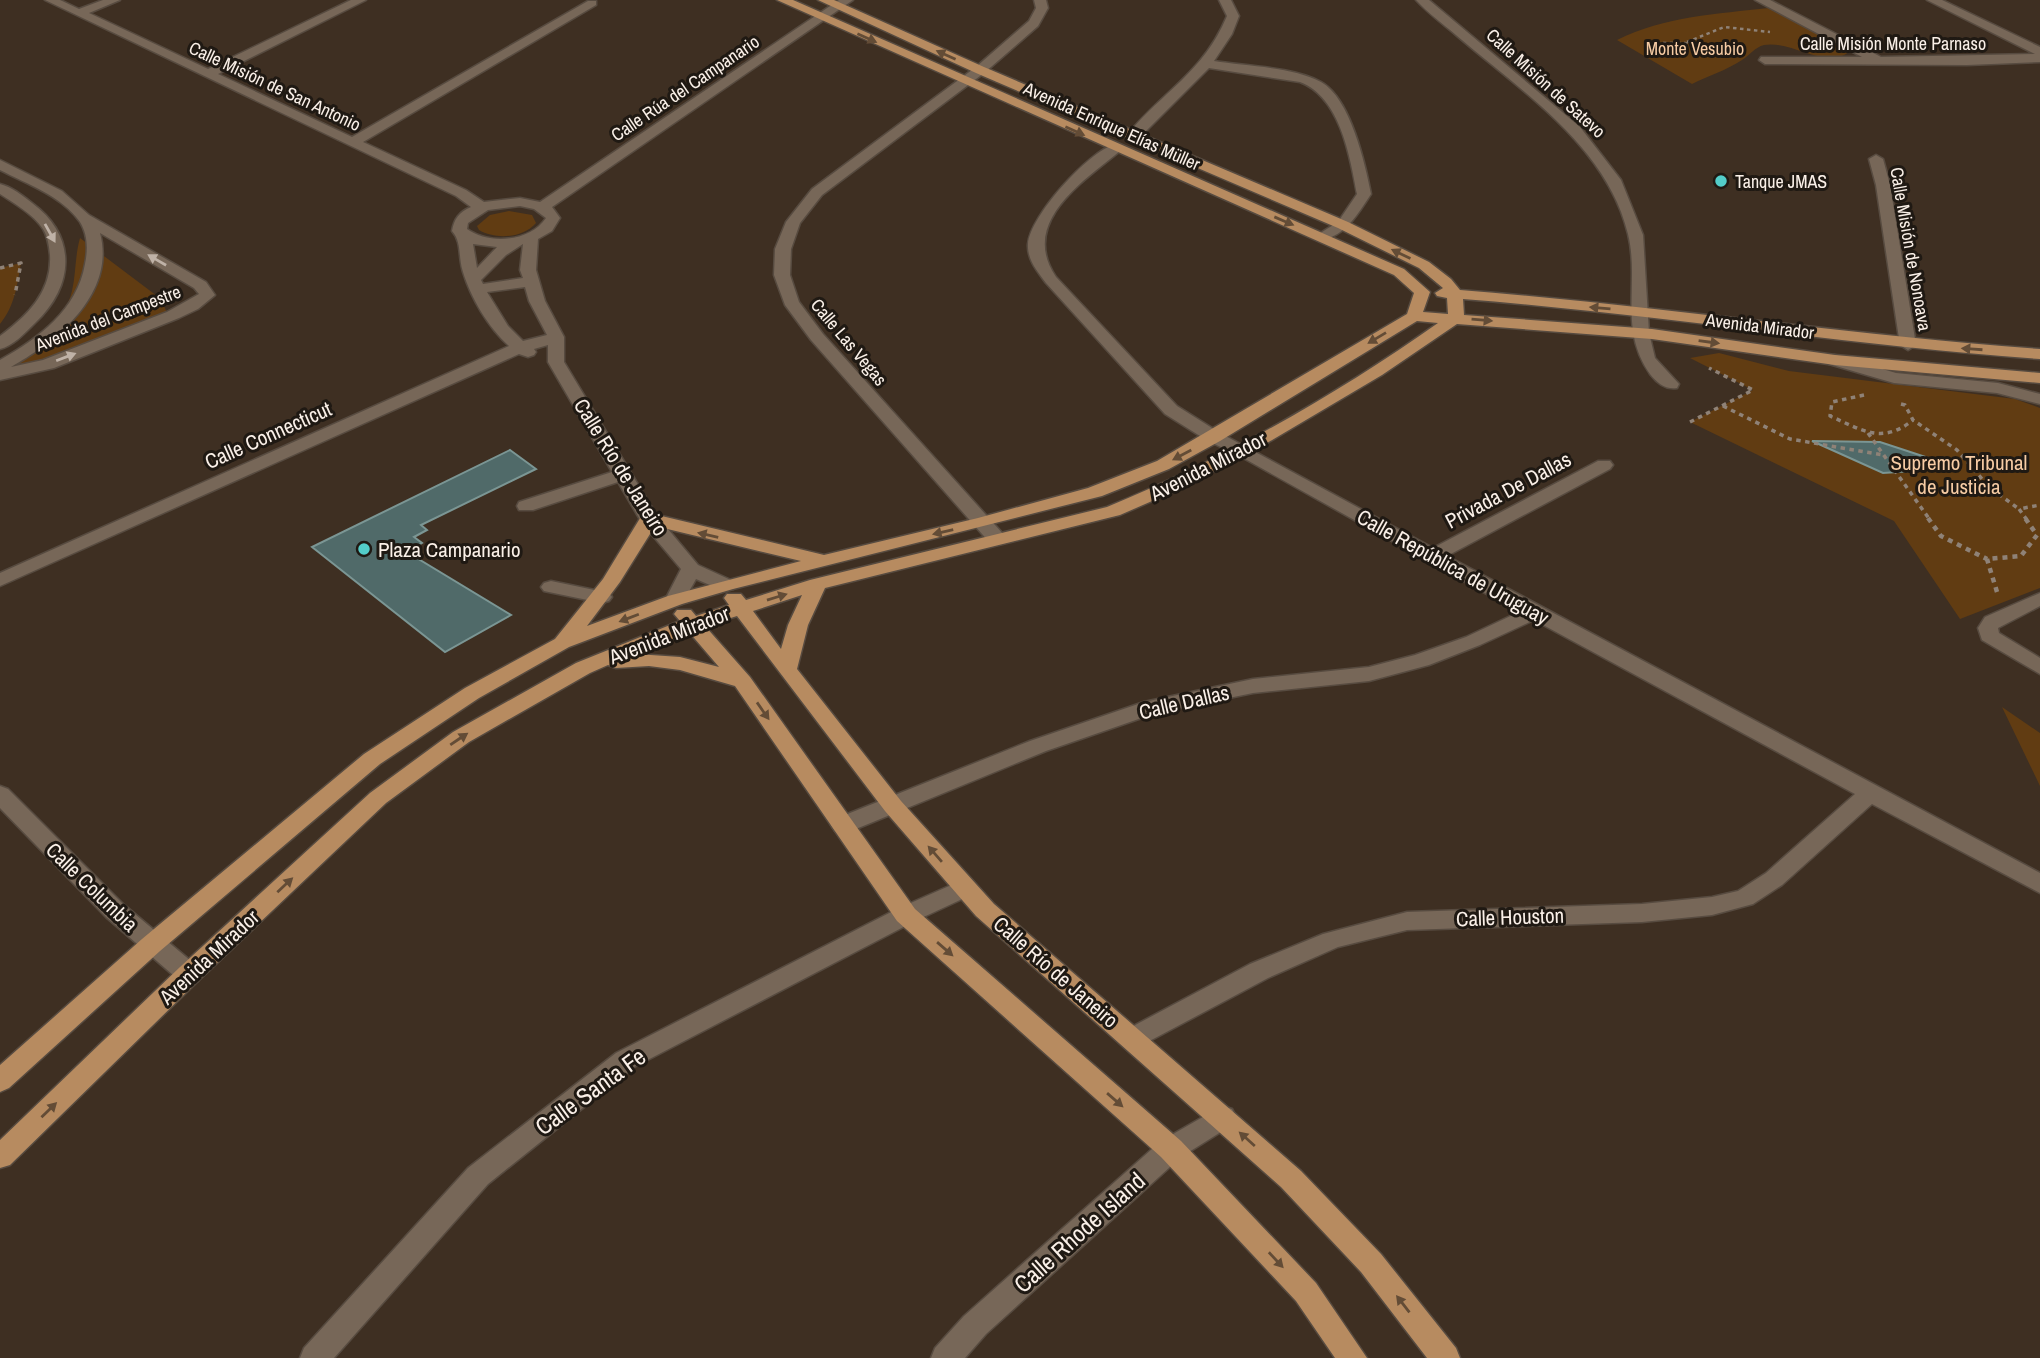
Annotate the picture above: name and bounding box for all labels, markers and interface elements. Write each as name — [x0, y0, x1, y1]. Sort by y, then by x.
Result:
street label: Calle Misión de Satevo — [1481, 23, 1611, 143]
street label: Calle Rúa del Campanario — [606, 29, 764, 147]
street label: Calle Misión Monte Parnaso — [1800, 31, 1986, 56]
one-way arrow — [857, 32, 877, 44]
street label: Calle Misión de San Antonio — [185, 35, 365, 137]
park label: Monte Vesubio — [1646, 36, 1744, 61]
one-way arrow — [936, 49, 956, 61]
street label: Avenida Enrique Elías Müller — [1019, 75, 1204, 176]
one-way arrow — [1065, 125, 1085, 137]
street label: Calle Misión de Nonoava — [1884, 165, 1938, 333]
place label: Tanque JMAS — [1735, 169, 1827, 194]
marker: Tanque JMAS — [1713, 173, 1729, 189]
one-way arrow — [1274, 215, 1294, 227]
one-way arrow — [44, 223, 56, 243]
one-way arrow — [1391, 248, 1411, 259]
one-way arrow — [147, 254, 166, 266]
street label: Avenida del Campestre — [31, 279, 184, 358]
street label: Calle Las Vegas — [805, 293, 893, 391]
one-way arrow — [1589, 302, 1611, 313]
street label: Avenida Mirador — [1703, 307, 1816, 345]
one-way arrow — [1472, 315, 1494, 326]
one-way arrow — [1368, 332, 1387, 344]
one-way arrow — [1698, 337, 1720, 348]
one-way arrow — [1961, 344, 1983, 355]
one-way arrow — [55, 351, 76, 362]
street label: Calle Río de Janeiro — [567, 393, 675, 541]
street label: Calle Connecticut — [200, 394, 336, 476]
street label: Avenida Mirador — [1144, 424, 1271, 508]
street label: Privada De Dallas — [1440, 445, 1576, 535]
park label: Supremo Tribunal de Justicia — [1891, 448, 2027, 501]
one-way arrow — [1172, 449, 1192, 460]
street label: Calle República de Uruguay — [1352, 502, 1555, 632]
one-way arrow — [932, 527, 954, 538]
one-way arrow — [697, 529, 719, 540]
place label: Plaza Campanario — [378, 535, 521, 564]
marker: Plaza Campanario — [356, 541, 372, 557]
one-way arrow — [767, 591, 788, 601]
street label: Avenida Mirador — [604, 599, 734, 672]
one-way arrow — [619, 612, 640, 623]
street label: Calle Dallas — [1136, 678, 1232, 726]
one-way arrow — [756, 702, 770, 720]
one-way arrow — [450, 732, 468, 746]
street label: Calle Columbia — [40, 836, 145, 939]
one-way arrow — [928, 845, 943, 862]
one-way arrow — [276, 878, 293, 894]
street label: Calle Houston — [1455, 901, 1565, 933]
street label: Avenida Mirador — [152, 903, 266, 1012]
street label: Calle Río de Janeiro — [987, 910, 1125, 1034]
one-way arrow — [936, 941, 953, 956]
street label: Calle Santa Fe — [528, 1040, 652, 1142]
one-way arrow — [1107, 1091, 1124, 1107]
one-way arrow — [40, 1102, 57, 1118]
one-way arrow — [1238, 1131, 1256, 1147]
street label: Calle Rhode Island — [1007, 1164, 1151, 1300]
one-way arrow — [1268, 1251, 1284, 1268]
one-way arrow — [1395, 1296, 1410, 1314]

